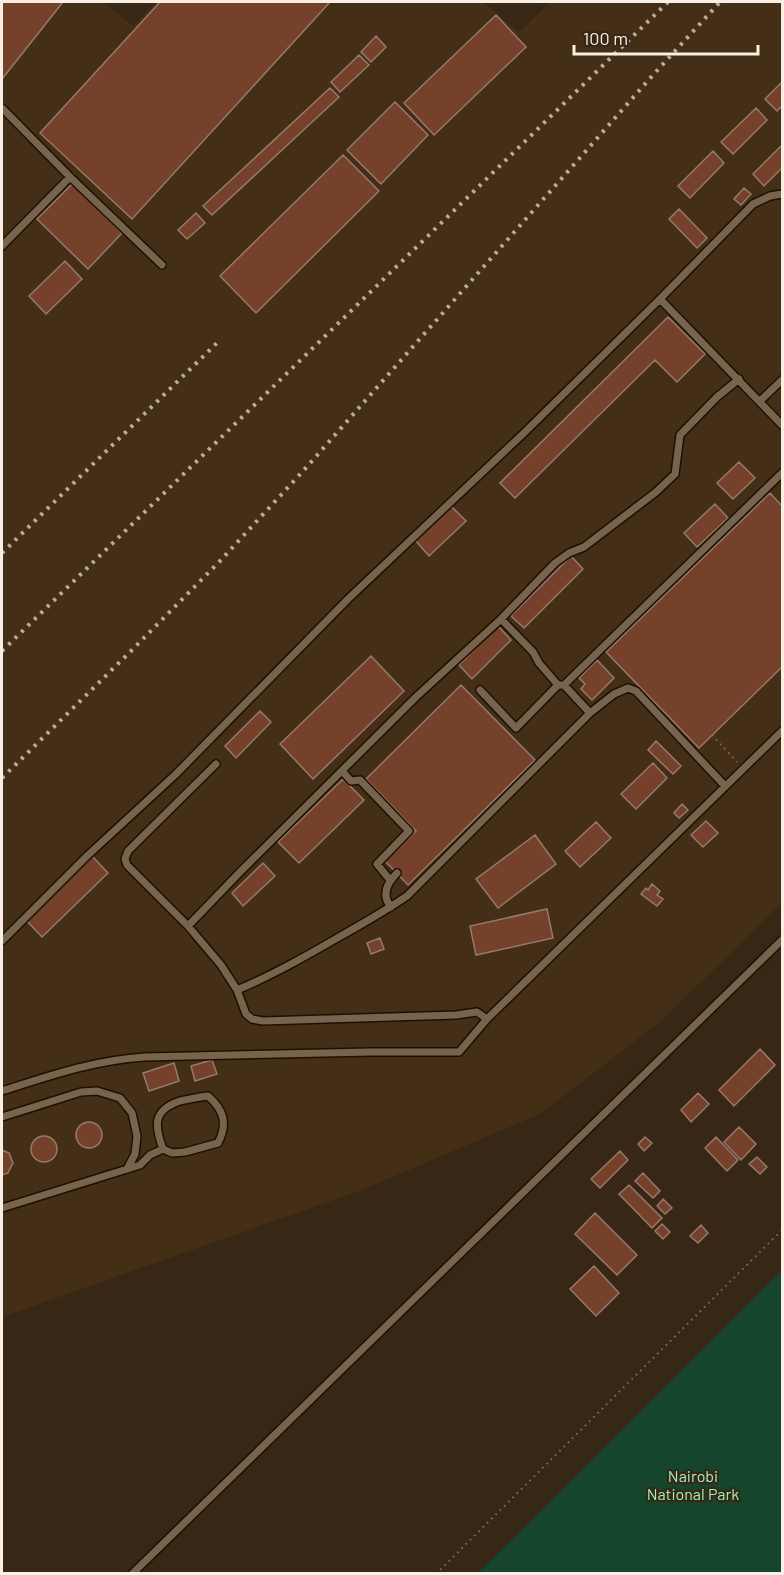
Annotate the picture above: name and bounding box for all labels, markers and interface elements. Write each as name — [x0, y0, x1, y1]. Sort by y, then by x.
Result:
scale bar — [574, 18, 758, 56]
text: 100 m — [583, 27, 628, 49]
park label: Nairobi National Park — [647, 1466, 739, 1503]

